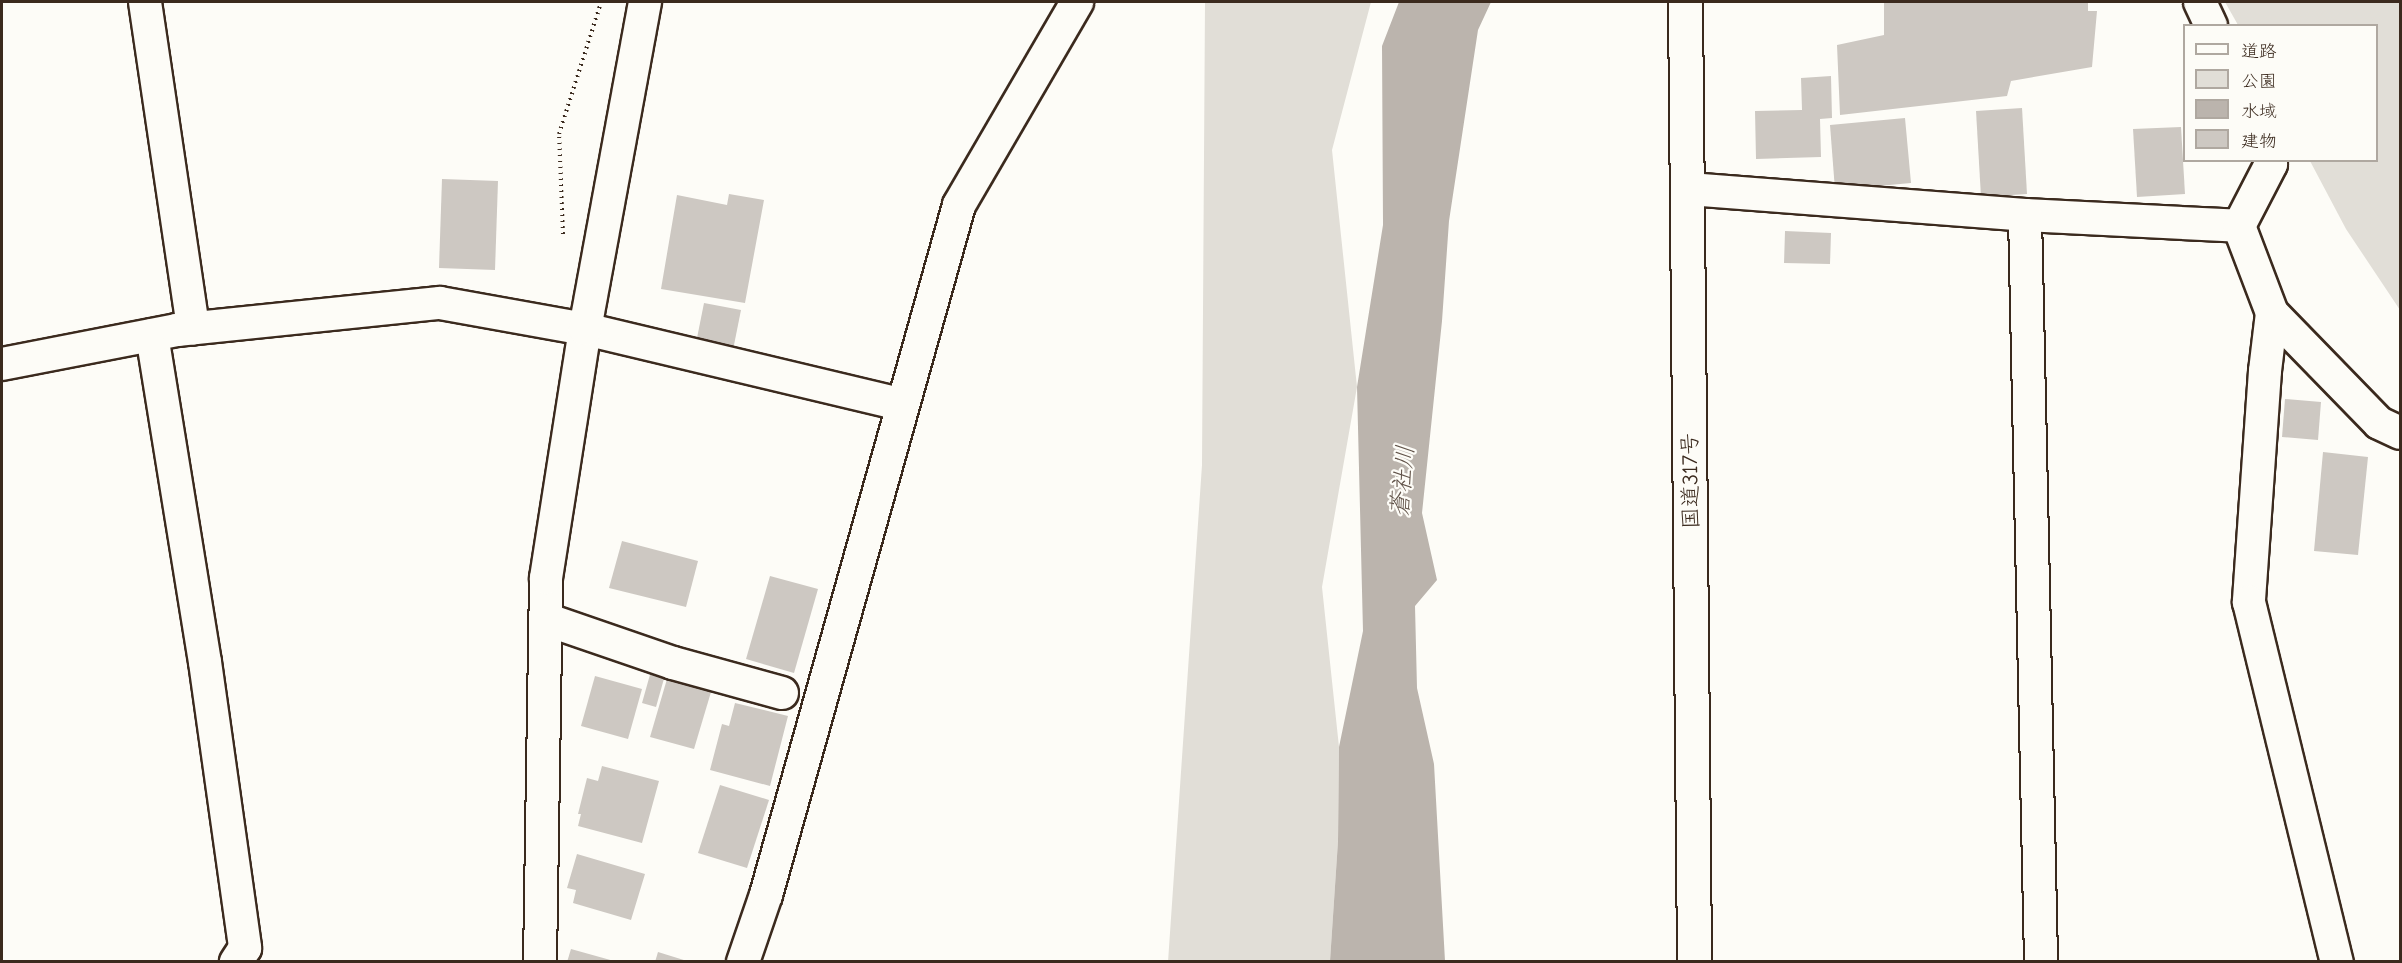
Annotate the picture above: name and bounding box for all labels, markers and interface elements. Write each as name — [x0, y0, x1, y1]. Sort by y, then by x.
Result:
legend — [2183, 24, 2378, 162]
text: 道路 — [2241, 41, 2277, 62]
text: 公園 — [2241, 71, 2277, 92]
text: 水域 — [2241, 101, 2277, 122]
text: 建物 — [2241, 131, 2277, 152]
street label: 国道317号 — [1677, 433, 1705, 529]
water label: 蒼社川 — [1386, 444, 1420, 518]

